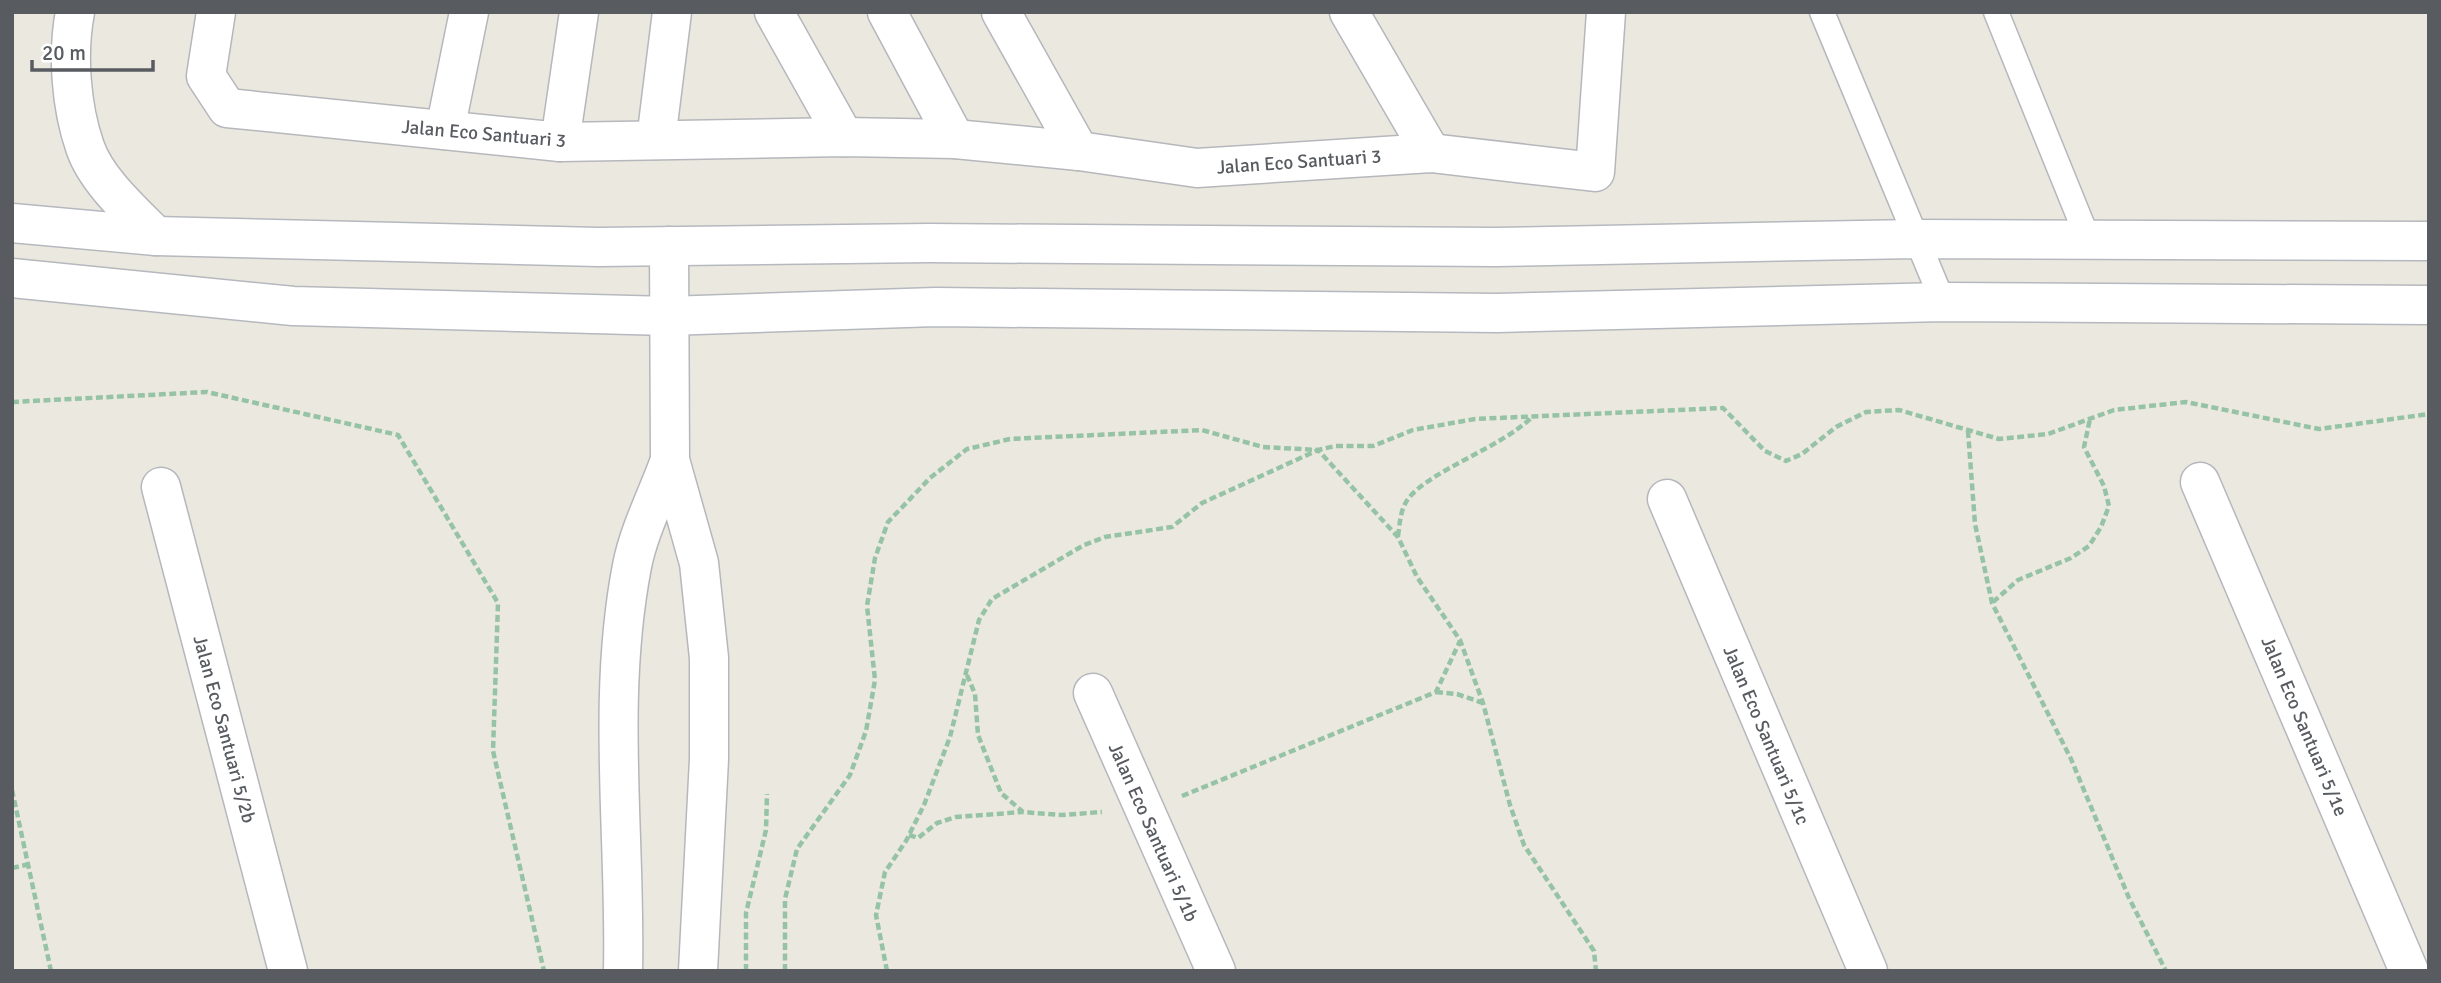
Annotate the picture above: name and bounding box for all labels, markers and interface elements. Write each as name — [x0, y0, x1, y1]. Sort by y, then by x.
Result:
scale bar — [32, 28, 152, 72]
text: 20 m — [42, 40, 86, 66]
street label: Jalan Eco Santuari 3 — [401, 115, 567, 153]
street label: Jalan Eco Santuari 3 — [1216, 144, 1382, 180]
street label: Jalan Eco Santuari 5/2b — [187, 633, 261, 826]
street label: Jalan Eco Santuari 5/1e — [2255, 633, 2353, 820]
street label: Jalan Eco Santuari 5/1c — [1717, 642, 1815, 829]
street label: Jalan Eco Santuari 5/1b — [1103, 739, 1203, 926]

